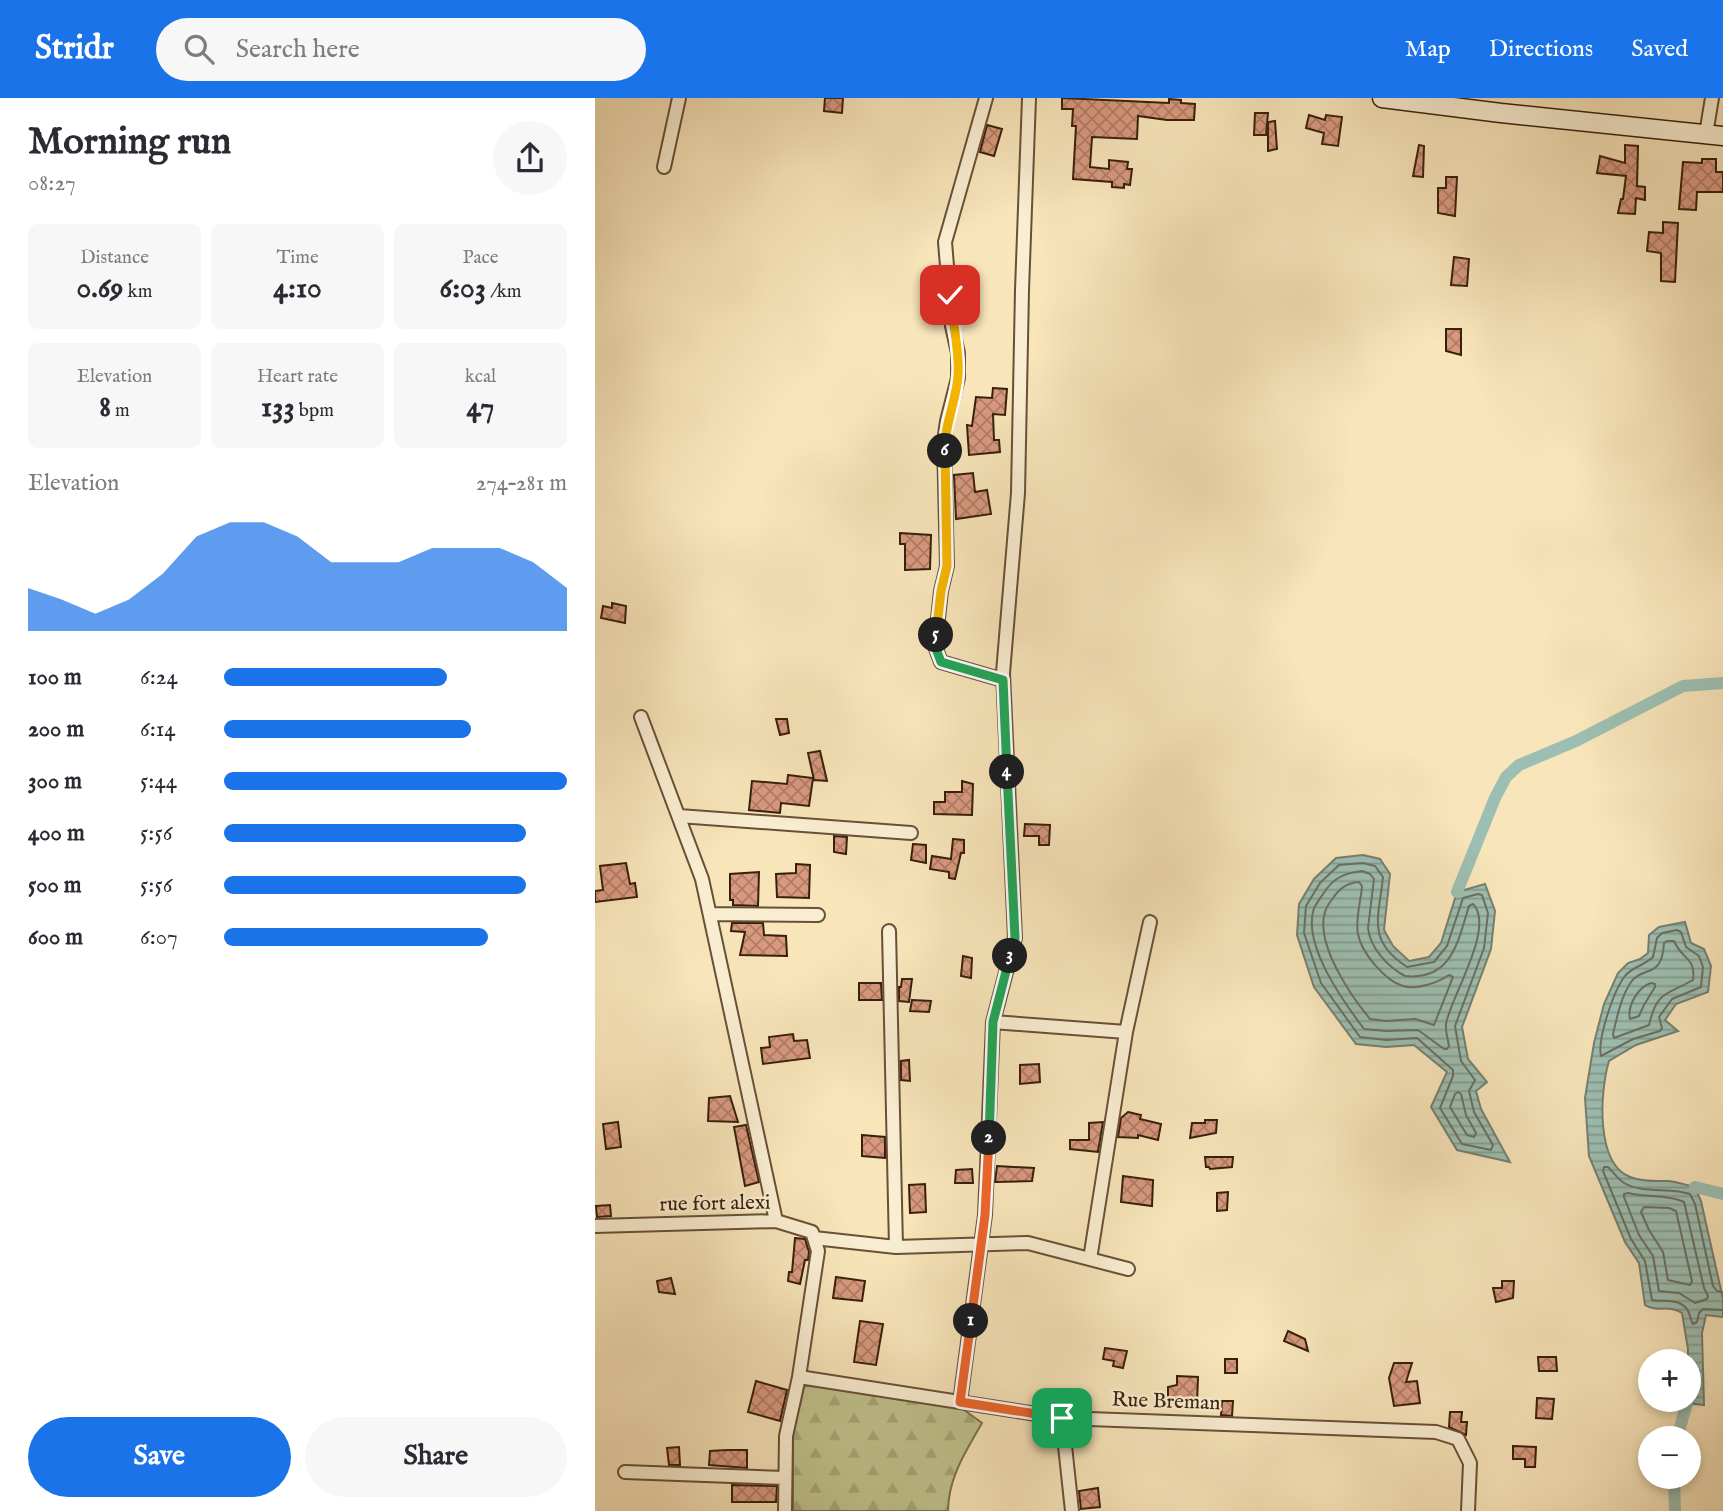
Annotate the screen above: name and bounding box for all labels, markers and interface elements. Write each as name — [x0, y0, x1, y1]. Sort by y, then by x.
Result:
search box — [156, 18, 646, 81]
text: Stridr — [35, 28, 114, 70]
icon: search — [180, 30, 218, 68]
text: Search here — [236, 33, 360, 66]
text: Map — [1405, 34, 1451, 65]
text: Directions — [1489, 34, 1593, 65]
text: Saved — [1631, 34, 1688, 65]
text: Morning run — [28, 119, 231, 167]
button: share — [493, 121, 567, 195]
text: 08:27 — [28, 169, 76, 198]
text: Distance — [80, 246, 149, 270]
text: Time — [276, 246, 319, 270]
text: Pace — [463, 246, 498, 270]
pin — [920, 265, 980, 325]
text: 0.69 — [77, 270, 123, 308]
text: 4:10 — [273, 270, 322, 308]
text: 6:03 — [440, 270, 486, 308]
icon: check — [931, 276, 969, 314]
text: km — [123, 280, 152, 304]
text: /km — [486, 280, 521, 304]
text: Elevation — [77, 365, 152, 389]
text: Heart rate — [257, 365, 338, 389]
text: kcal — [465, 365, 496, 389]
text: 8 — [99, 389, 111, 427]
text: 133 — [261, 389, 295, 427]
text: 47 — [467, 389, 494, 427]
text: m — [111, 399, 130, 423]
text: bpm — [295, 399, 334, 423]
pin: 6 — [927, 434, 963, 468]
text: 6 — [940, 438, 949, 462]
text: Elevation — [28, 469, 119, 498]
text: 274–281 m — [476, 469, 567, 498]
pin: 5 — [919, 618, 953, 652]
text: 5 — [932, 622, 939, 646]
text: 100 m — [28, 663, 82, 692]
text: 6:24 — [140, 663, 178, 692]
text: 200 m — [28, 715, 84, 744]
text: 6:14 — [140, 715, 176, 744]
pin: 4 — [989, 754, 1025, 790]
text: 4 — [1002, 759, 1011, 783]
text: 300 m — [28, 767, 82, 796]
text: 5:44 — [140, 767, 177, 796]
text: 400 m — [28, 819, 85, 848]
text: 5:56 — [140, 819, 172, 848]
text: 500 m — [28, 871, 82, 900]
text: 5:56 — [140, 871, 172, 900]
text: 600 m — [28, 923, 83, 952]
text: 6:07 — [140, 923, 178, 952]
pin: 3 — [993, 938, 1027, 974]
text: 3 — [1006, 943, 1013, 967]
pin: 2 — [971, 1121, 1007, 1156]
text: 2 — [984, 1125, 993, 1149]
street label: rue fort alexi — [659, 1190, 771, 1218]
pin: 1 — [953, 1304, 989, 1338]
text: 1 — [967, 1308, 974, 1332]
map controls — [1638, 1349, 1701, 1489]
button: + — [1638, 1349, 1701, 1412]
street label: Rue Breman — [1111, 1387, 1221, 1417]
pin — [1032, 1388, 1092, 1448]
icon: arrive — [1043, 1399, 1081, 1437]
button: Save — [28, 1417, 291, 1497]
button: Share — [305, 1417, 567, 1497]
button: − — [1638, 1426, 1701, 1489]

